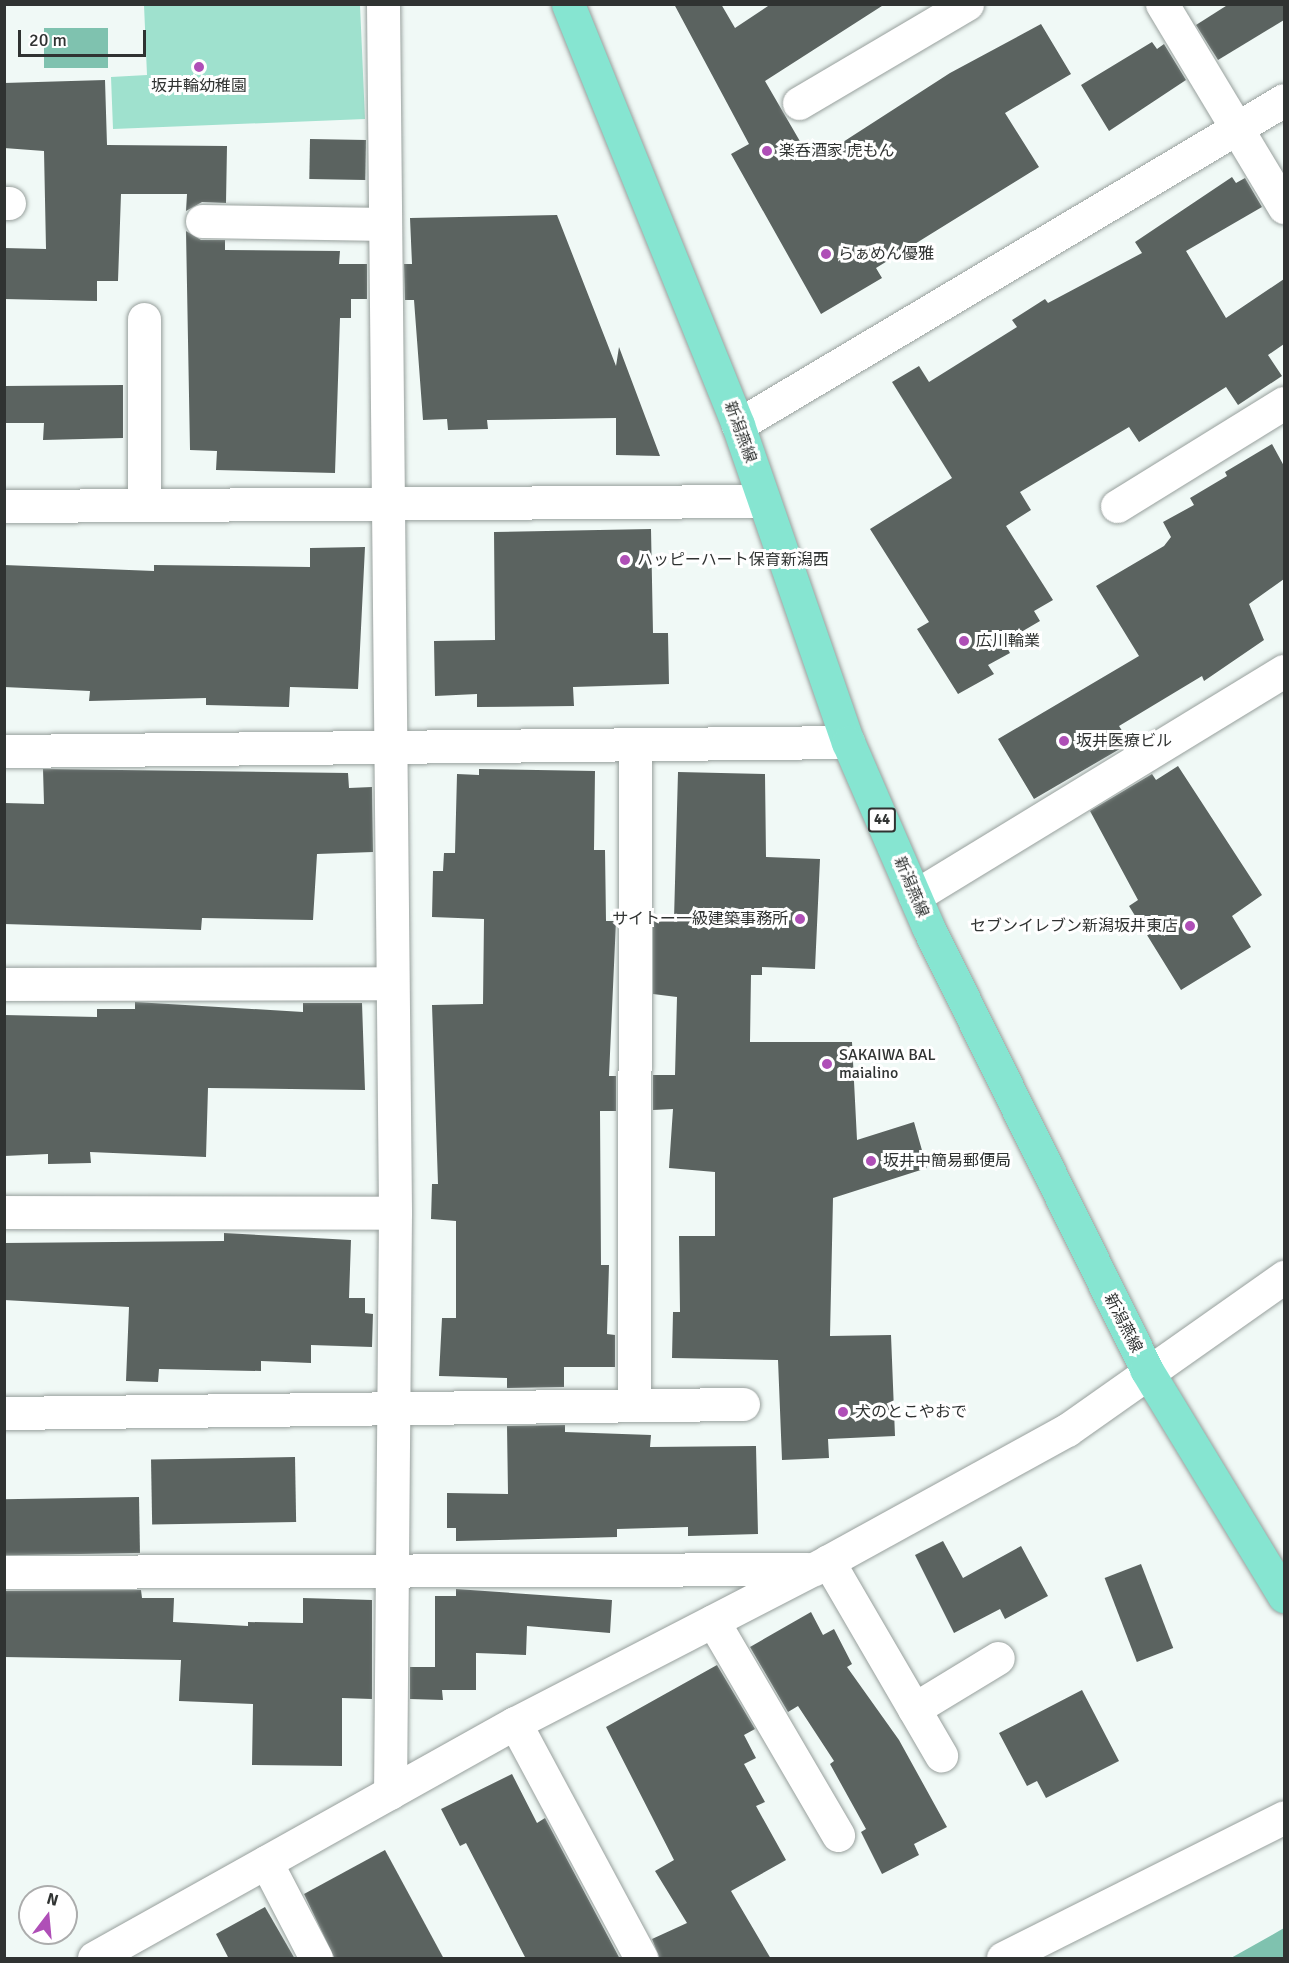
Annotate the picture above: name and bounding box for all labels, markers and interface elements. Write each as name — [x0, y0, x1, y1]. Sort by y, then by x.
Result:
scale bar — [21, 18, 148, 56]
text: 20 m — [29, 29, 67, 51]
marker: 坂井輪幼稚園 — [192, 60, 206, 74]
place label: 坂井輪幼稚園 — [151, 76, 247, 96]
place label: 楽呑酒家 虎もん — [779, 141, 895, 161]
marker: 楽呑酒家 虎もん — [760, 144, 774, 158]
place label: らぁめん優雅 — [838, 244, 934, 264]
marker: らぁめん優雅 — [819, 247, 833, 261]
street label: 新潟燕線 — [720, 399, 760, 465]
place label: ハッピーハート保育新潟西 — [637, 550, 829, 570]
marker: ハッピーハート保育新潟西 — [618, 553, 632, 567]
place label: 広川輪業 — [976, 631, 1040, 651]
marker: 広川輪業 — [957, 634, 971, 648]
place label: 坂井医療ビル — [1076, 731, 1172, 751]
marker: 坂井医療ビル — [1057, 734, 1071, 748]
road number: 44 — [867, 808, 897, 832]
street label: 新潟燕線 — [890, 854, 932, 920]
place label: サイトー一級建築事務所 — [612, 909, 788, 929]
marker: サイトー一級建築事務所 — [793, 912, 807, 926]
place label: セブンイレブン新潟坂井東店 — [970, 916, 1178, 936]
marker: セブンイレブン新潟坂井東店 — [1183, 919, 1197, 933]
place label: SAKAIWA BAL maialino — [839, 1045, 936, 1083]
marker: SAKAIWA BAL maialino — [820, 1057, 834, 1071]
place label: 坂井中簡易郵便局 — [883, 1151, 1011, 1171]
marker: 坂井中簡易郵便局 — [864, 1154, 878, 1168]
street label: 新潟燕線 — [1100, 1290, 1146, 1356]
place label: 犬のとこやおで — [855, 1402, 967, 1422]
marker: 犬のとこやおで — [836, 1405, 850, 1419]
north arrow — [18, 1885, 78, 1945]
text: N — [44, 1888, 61, 1911]

